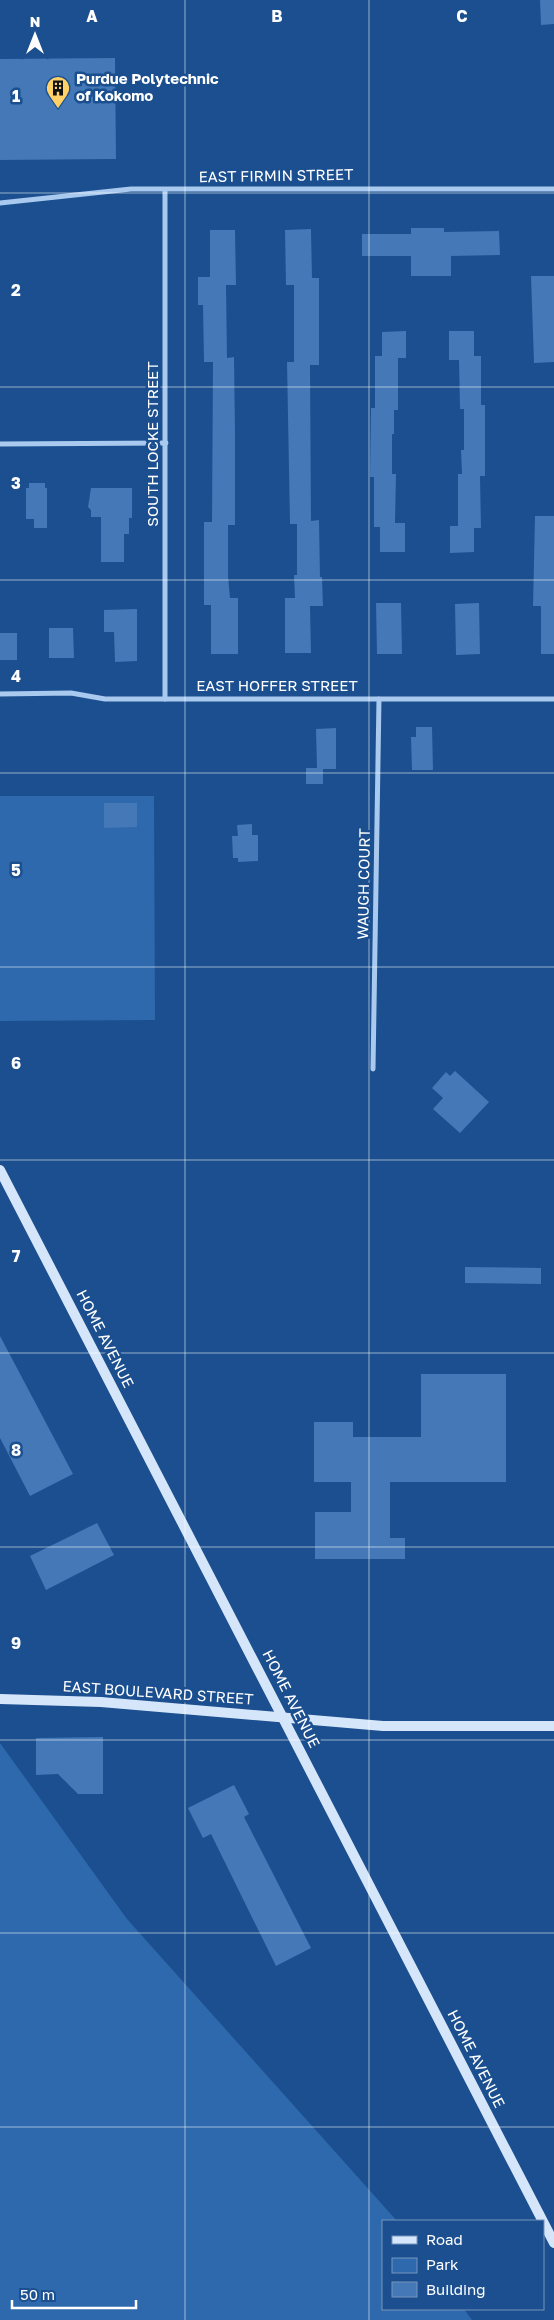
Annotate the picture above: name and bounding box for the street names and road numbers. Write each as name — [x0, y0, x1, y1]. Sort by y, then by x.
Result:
street label: EAST FIRMIN STREET — [198, 165, 354, 185]
street label: SOUTH LOCKE STREET — [143, 361, 161, 527]
street label: EAST HOFFER STREET — [196, 676, 358, 694]
street label: WAUGH COURT — [353, 828, 373, 940]
street label: HOME AVENUE — [73, 1286, 138, 1391]
street label: HOME AVENUE — [259, 1646, 324, 1751]
street label: EAST BOULEVARD STREET — [62, 1676, 254, 1708]
street label: HOME AVENUE — [444, 2006, 509, 2111]

